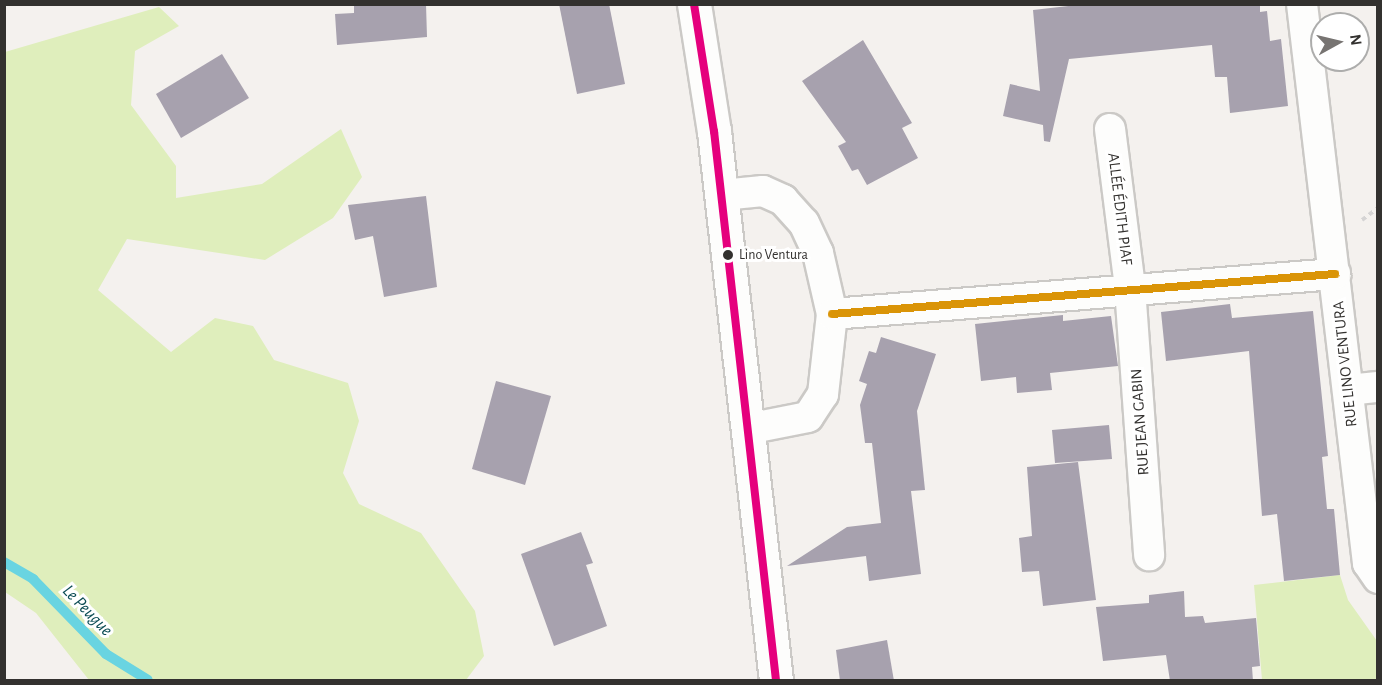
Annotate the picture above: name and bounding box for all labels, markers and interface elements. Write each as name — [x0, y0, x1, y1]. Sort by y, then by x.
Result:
north arrow — [1310, 12, 1370, 72]
text: N — [1347, 33, 1365, 46]
street label: ALLÉE ÉDITH PIAF — [1104, 152, 1136, 266]
place label: Lino Ventura — [739, 247, 808, 263]
marker: Lino Ventura — [722, 249, 734, 261]
street label: RUE LINO VENTURA — [1329, 300, 1361, 428]
street label: RUE JEAN GABIN — [1127, 368, 1153, 476]
water label: Le Peugue — [57, 581, 117, 641]

